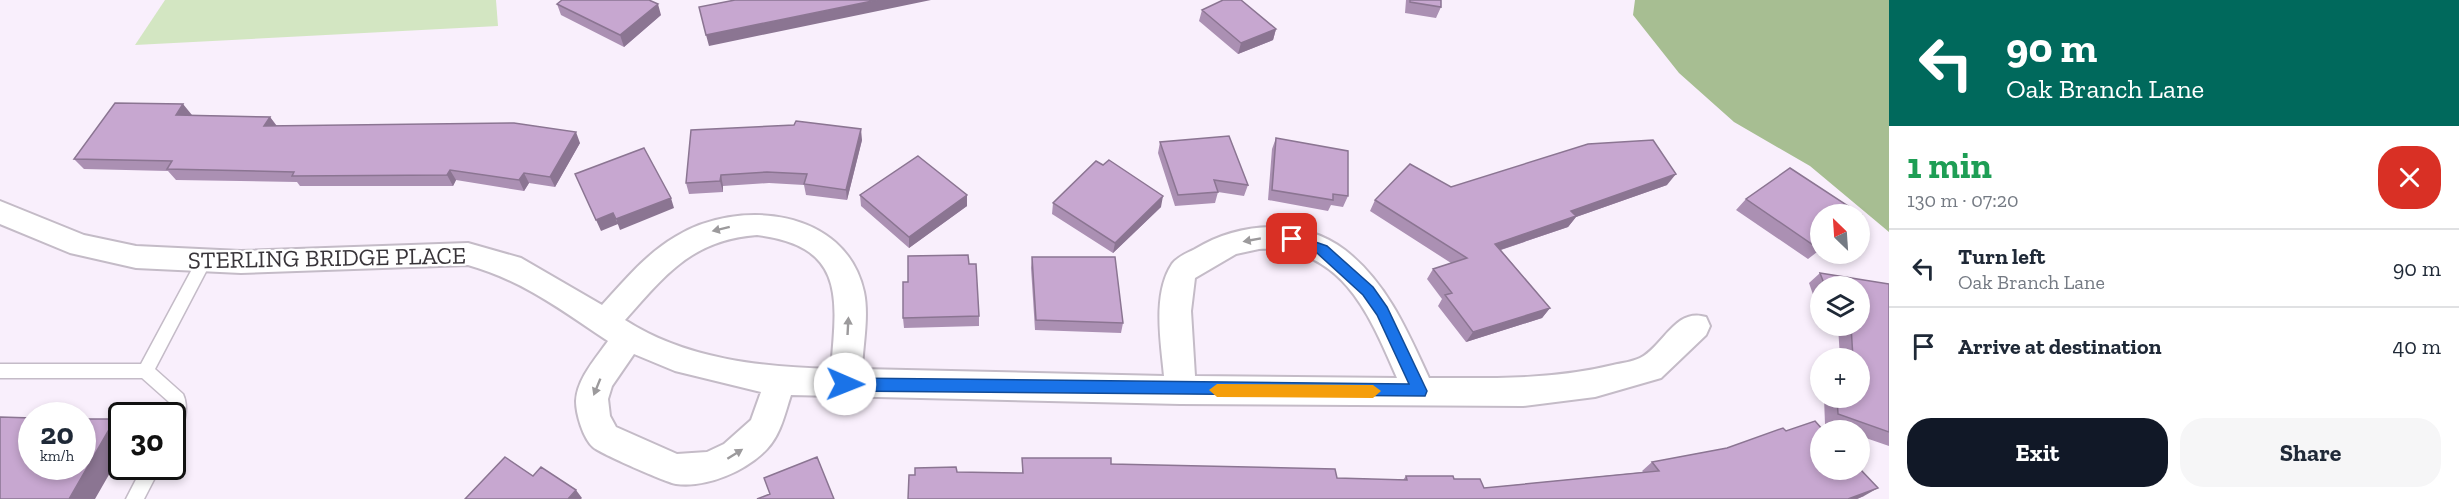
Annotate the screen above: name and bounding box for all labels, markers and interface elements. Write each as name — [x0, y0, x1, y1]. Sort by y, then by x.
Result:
text: 90 m — [2006, 22, 2097, 73]
icon: left — [1907, 24, 1985, 102]
text: Oak Branch Lane — [2006, 73, 2204, 105]
text: 1 min — [1907, 144, 1992, 187]
button: close — [2378, 146, 2441, 209]
text: 130 m · 07:20 — [1907, 188, 2019, 212]
north arrow — [1810, 204, 1870, 264]
map controls — [1810, 204, 1870, 480]
pin — [1266, 213, 1317, 264]
icon: arrive — [1275, 222, 1308, 255]
one-way arrow — [712, 224, 730, 234]
one-way arrow — [1242, 236, 1261, 245]
street label: STERLING BRIDGE PLACE — [188, 241, 466, 274]
text: Turn left — [1958, 243, 2045, 270]
icon: left — [1907, 252, 1940, 285]
text: 90 m — [2393, 255, 2441, 282]
text: Oak Branch Lane — [1958, 270, 2105, 294]
button: layers — [1810, 276, 1870, 336]
one-way arrow — [844, 317, 853, 336]
icon: arrive — [1907, 330, 1940, 363]
text: Arrive at destination — [1958, 333, 2161, 360]
text: 40 m — [2392, 333, 2441, 360]
button: + — [1810, 348, 1870, 408]
position arrow — [813, 352, 877, 416]
one-way arrow — [591, 379, 601, 397]
speed limit sign: 30 — [108, 402, 186, 480]
text: 20 — [40, 416, 74, 452]
button: Exit — [1907, 418, 2168, 487]
button: Share — [2180, 418, 2441, 487]
button: − — [1810, 420, 1870, 480]
text: km/h — [40, 447, 74, 465]
one-way arrow — [727, 448, 744, 459]

